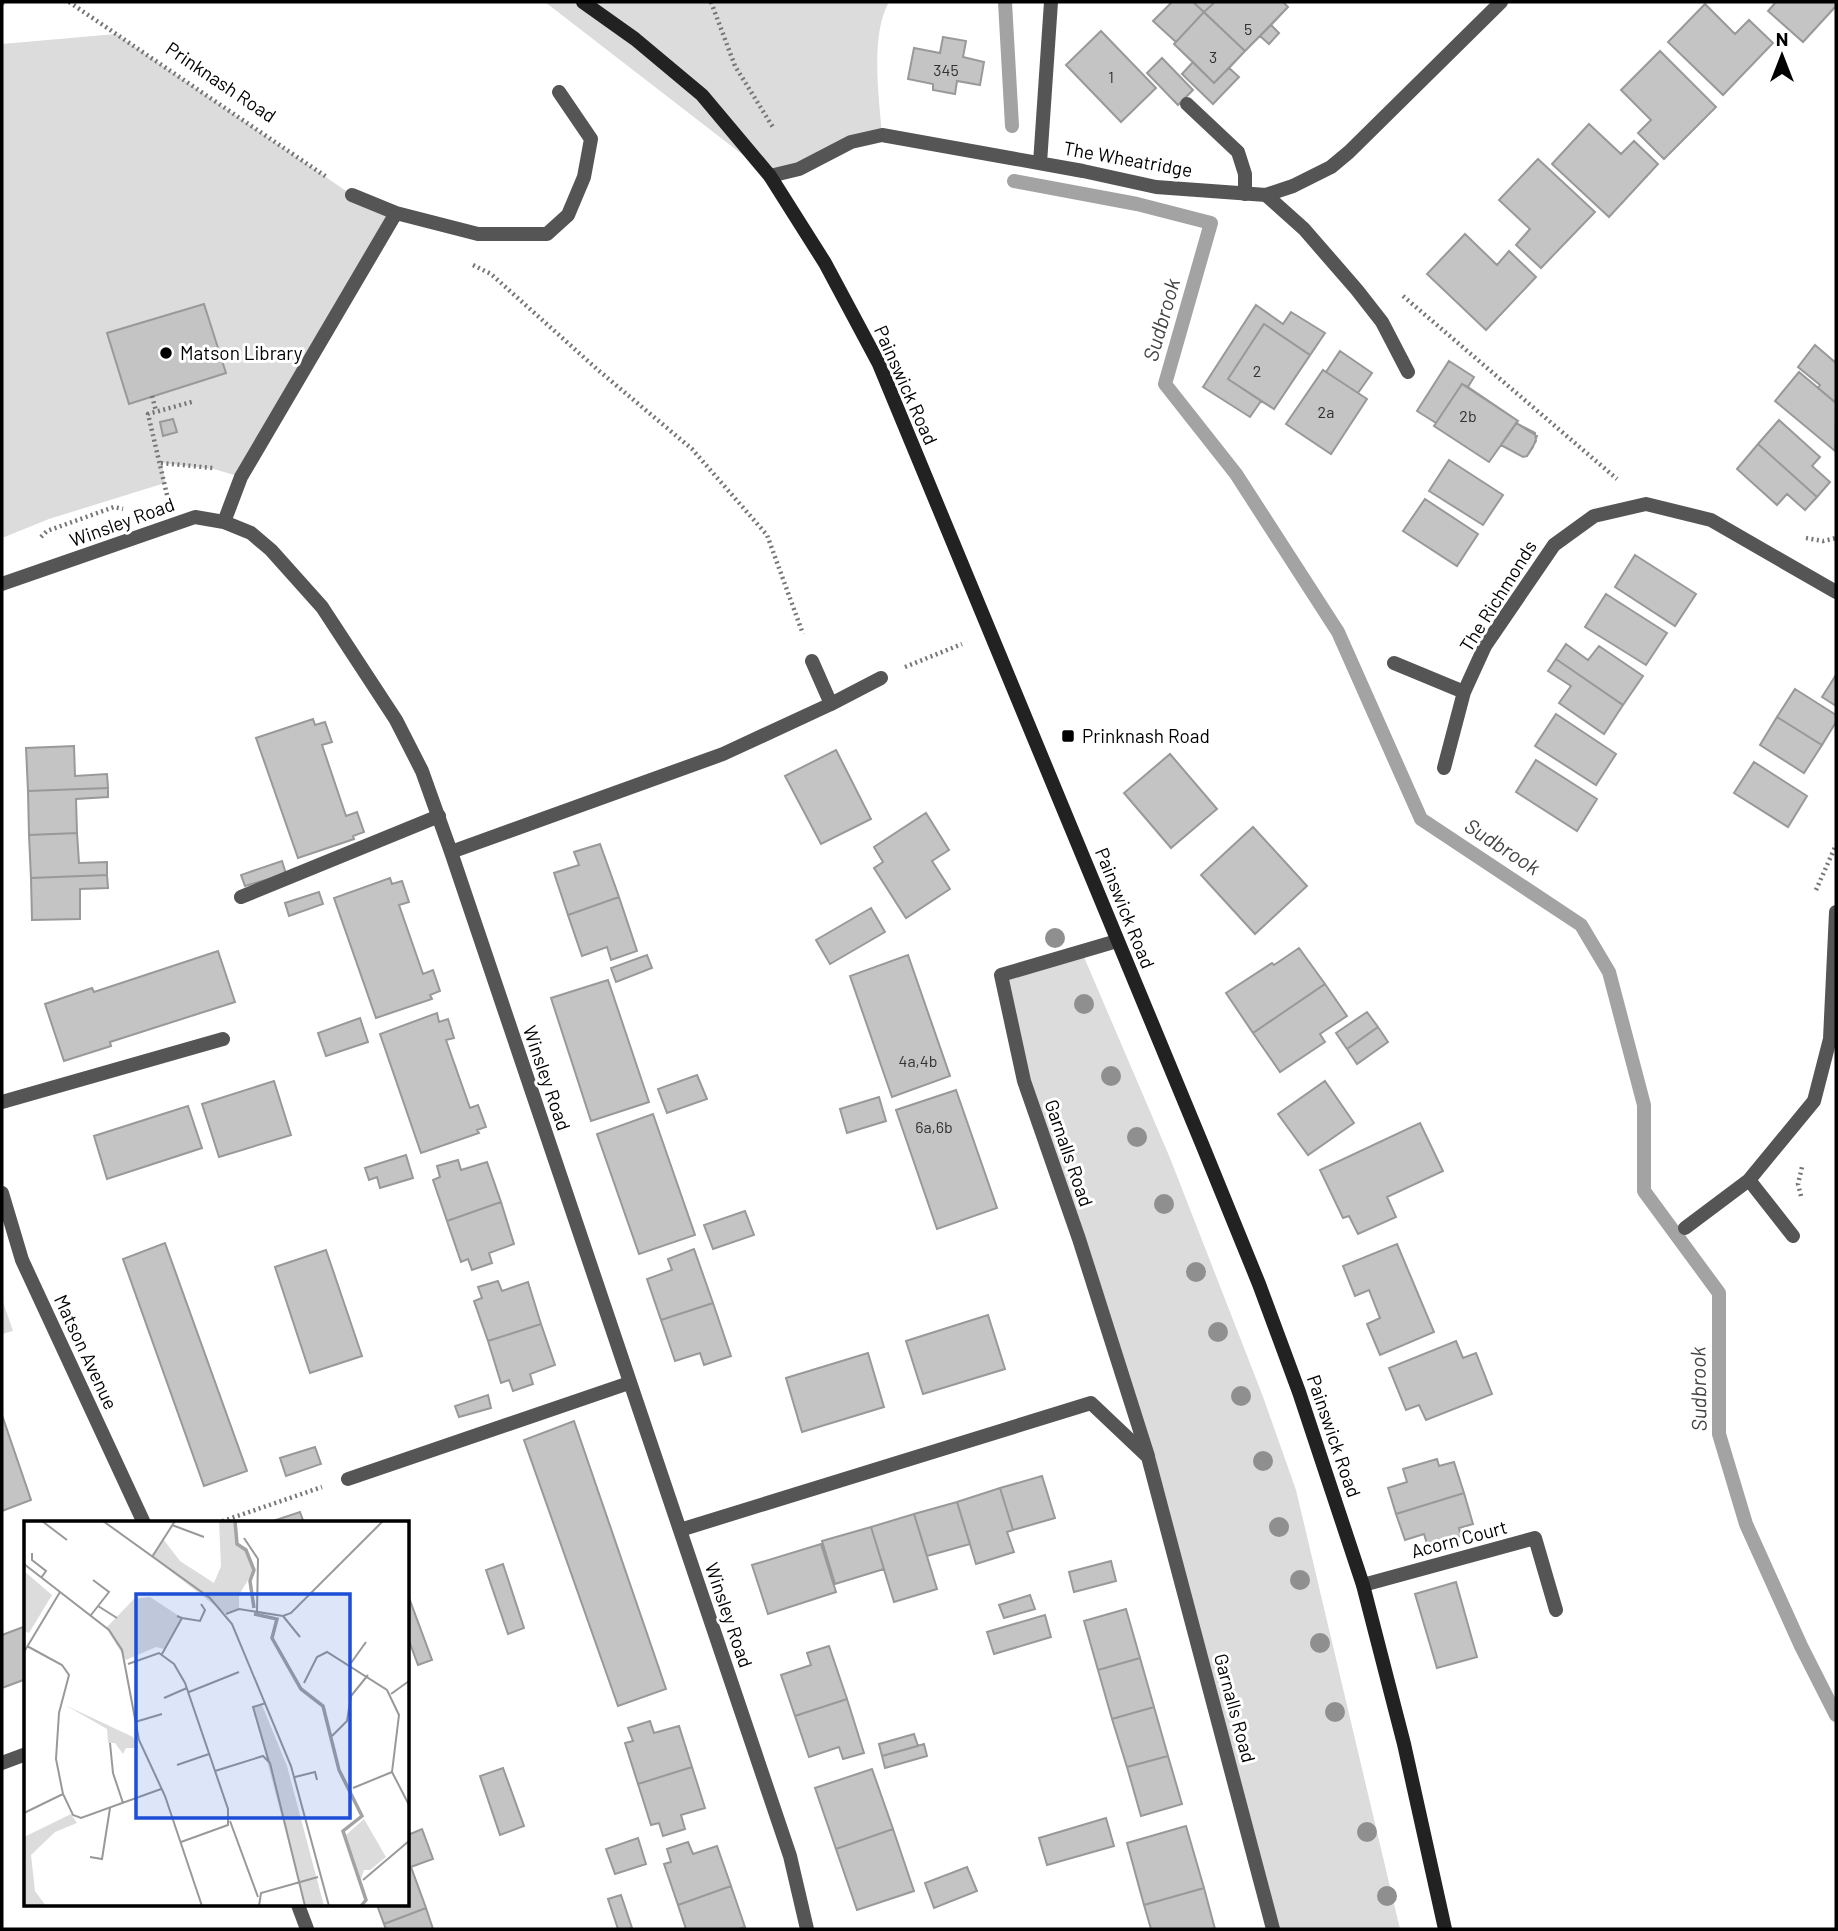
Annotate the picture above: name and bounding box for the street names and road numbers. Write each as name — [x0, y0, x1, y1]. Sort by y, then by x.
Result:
street label: Prinknash Road — [162, 36, 281, 127]
street label: The Wheatridge — [1062, 136, 1194, 181]
street label: Painswick Road — [870, 322, 943, 448]
street label: Winsley Road — [66, 492, 177, 551]
street label: The Richmonds — [1454, 536, 1541, 656]
street label: Painswick Road — [1091, 844, 1160, 972]
street label: Winsley Road — [519, 1022, 576, 1133]
street label: Garnalls Road — [1040, 1096, 1099, 1209]
street label: Matson Avenue — [50, 1291, 123, 1413]
street label: Painswick Road — [1303, 1371, 1366, 1500]
street label: Acorn Court — [1408, 1515, 1509, 1562]
street label: Winsley Road — [701, 1559, 758, 1670]
street label: Garnalls Road — [1210, 1651, 1261, 1765]

